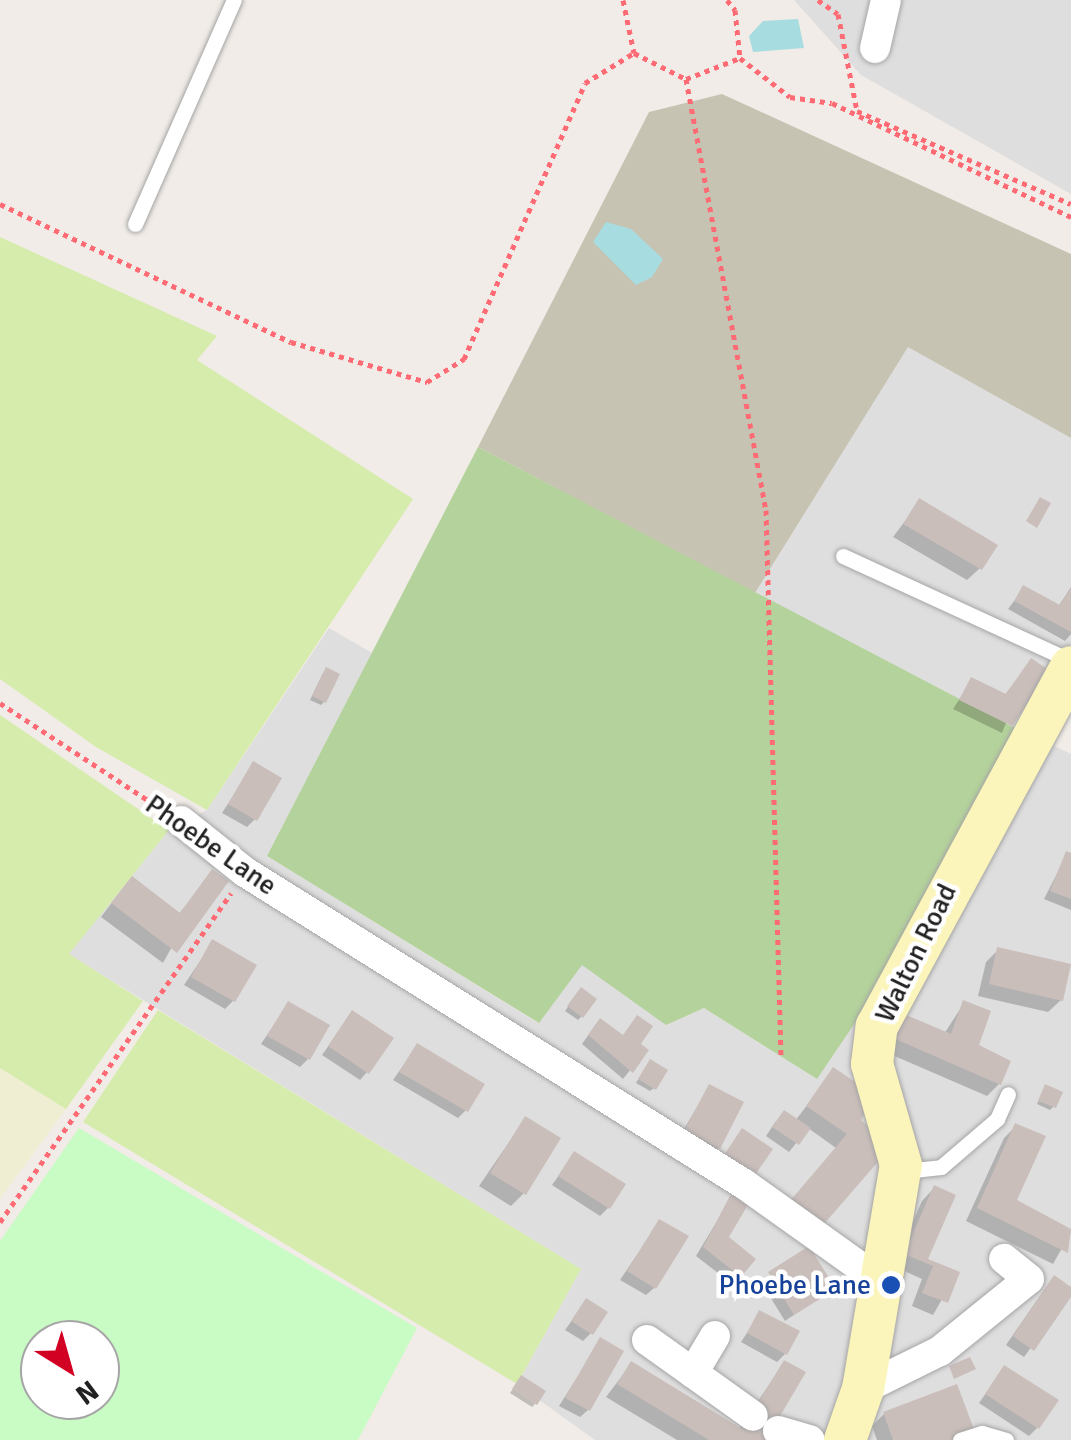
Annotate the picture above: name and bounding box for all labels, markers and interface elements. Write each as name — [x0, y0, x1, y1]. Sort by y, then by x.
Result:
street label: Phoebe Lane — [139, 788, 283, 902]
street label: Walton Road — [868, 878, 964, 1028]
place label: Phoebe Lane — [719, 1268, 871, 1302]
marker: Phoebe Lane — [880, 1274, 902, 1296]
north arrow — [20, 1320, 120, 1420]
text: N — [69, 1373, 105, 1412]

